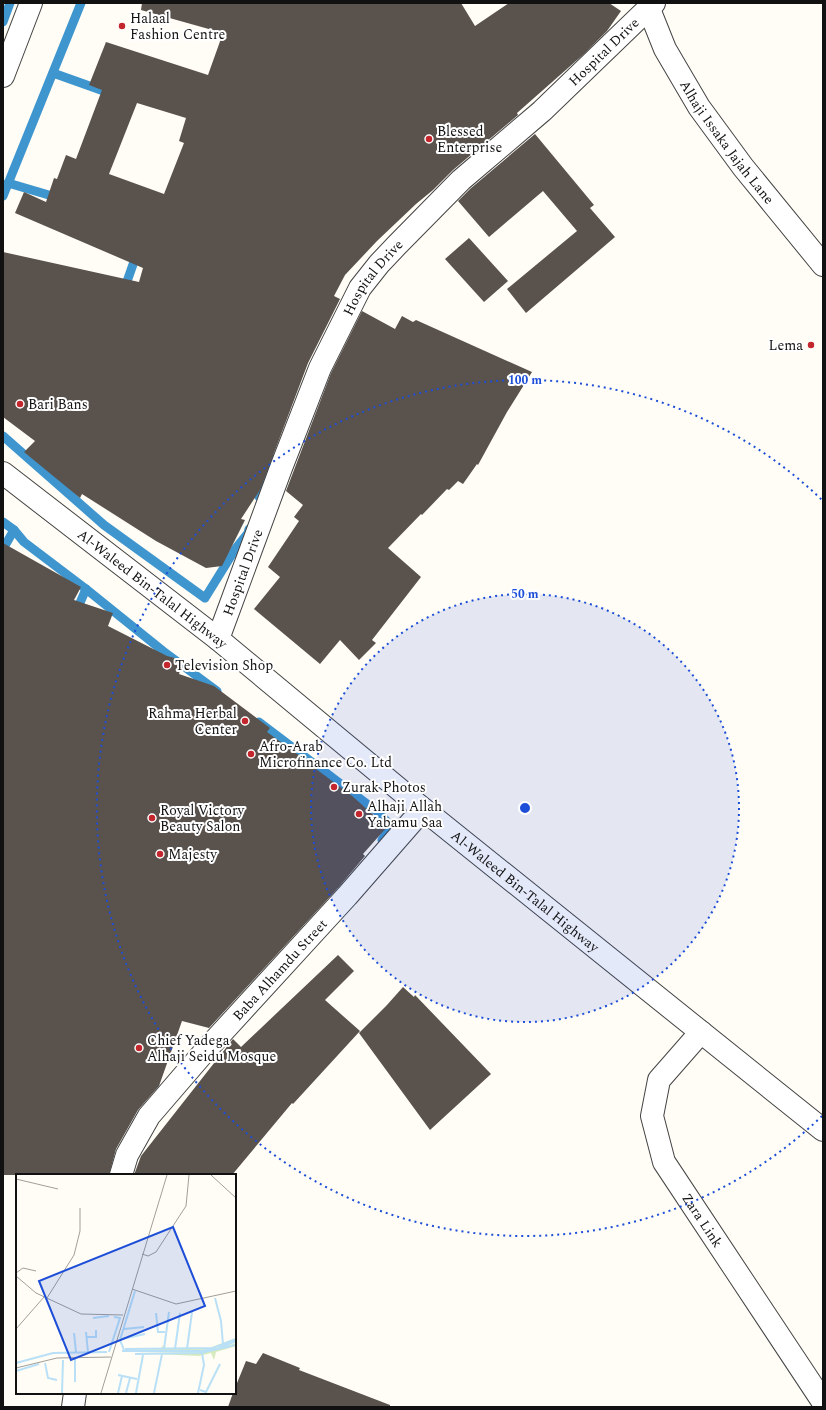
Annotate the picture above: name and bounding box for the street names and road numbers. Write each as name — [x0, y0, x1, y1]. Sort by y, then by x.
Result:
street label: Hospital Drive — [564, 12, 644, 91]
street label: Alhaji Issaka Jajah Lane — [675, 76, 780, 209]
street label: Hospital Drive — [337, 234, 408, 319]
street label: Al-Waleed Bin-Talal Highway — [73, 524, 233, 654]
street label: Hospital Drive — [217, 526, 268, 619]
street label: Al-Waleed Bin-Talal Highway — [447, 825, 605, 958]
street label: Baba Alhamdu Street — [227, 914, 332, 1025]
street label: Zara Link — [677, 1189, 728, 1252]

